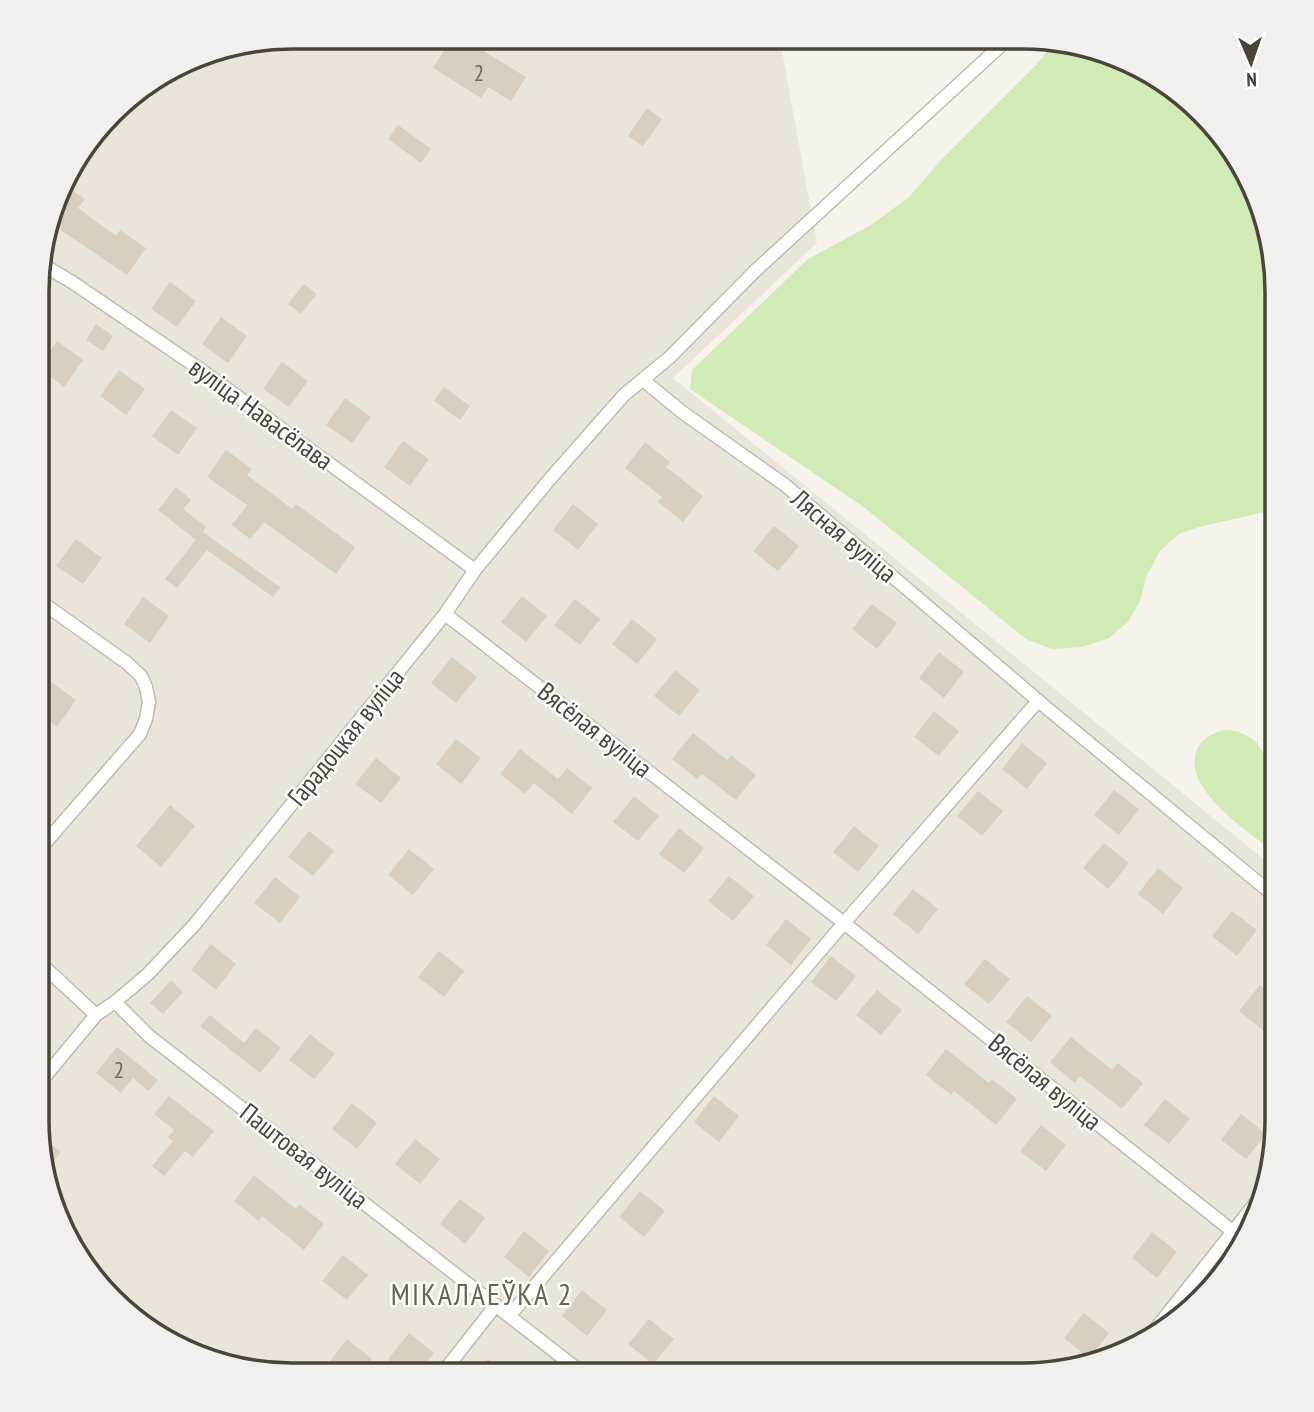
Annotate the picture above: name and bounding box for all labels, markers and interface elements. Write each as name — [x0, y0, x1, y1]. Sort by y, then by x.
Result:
north arrow — [1216, 28, 1286, 98]
house number: 2 — [474, 58, 484, 87]
text: N — [1246, 68, 1257, 92]
street label: вуліца Навасёлава — [183, 350, 340, 477]
street label: Лясная вуліца — [784, 481, 904, 589]
street label: Гарадоцкая вуліца — [280, 661, 411, 812]
street label: Вясёлая вуліца — [532, 675, 659, 784]
street label: Вясёлая вуліца — [982, 1026, 1109, 1137]
house number: 2 — [114, 1055, 124, 1084]
street label: Паштовая вуліца — [234, 1095, 375, 1216]
district label: МІКАЛАЕЎКА 2 — [391, 1274, 573, 1313]

